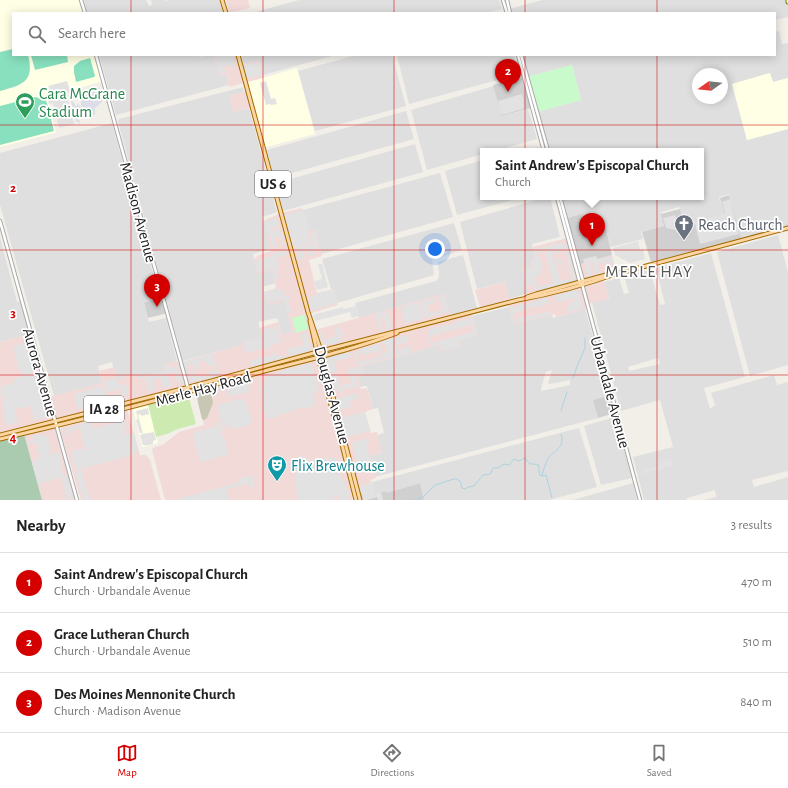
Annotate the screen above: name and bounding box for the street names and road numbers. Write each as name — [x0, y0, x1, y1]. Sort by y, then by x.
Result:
street label: Madison Avenue — [117, 160, 159, 264]
road number: US 6 — [255, 171, 291, 197]
street label: Aurora Avenue — [20, 326, 60, 418]
street label: Urbandale Avenue — [587, 335, 633, 450]
street label: Douglas Avenue — [311, 345, 353, 446]
street label: Merle Hay Road — [154, 369, 253, 410]
road number: IA 28 — [84, 396, 124, 422]

